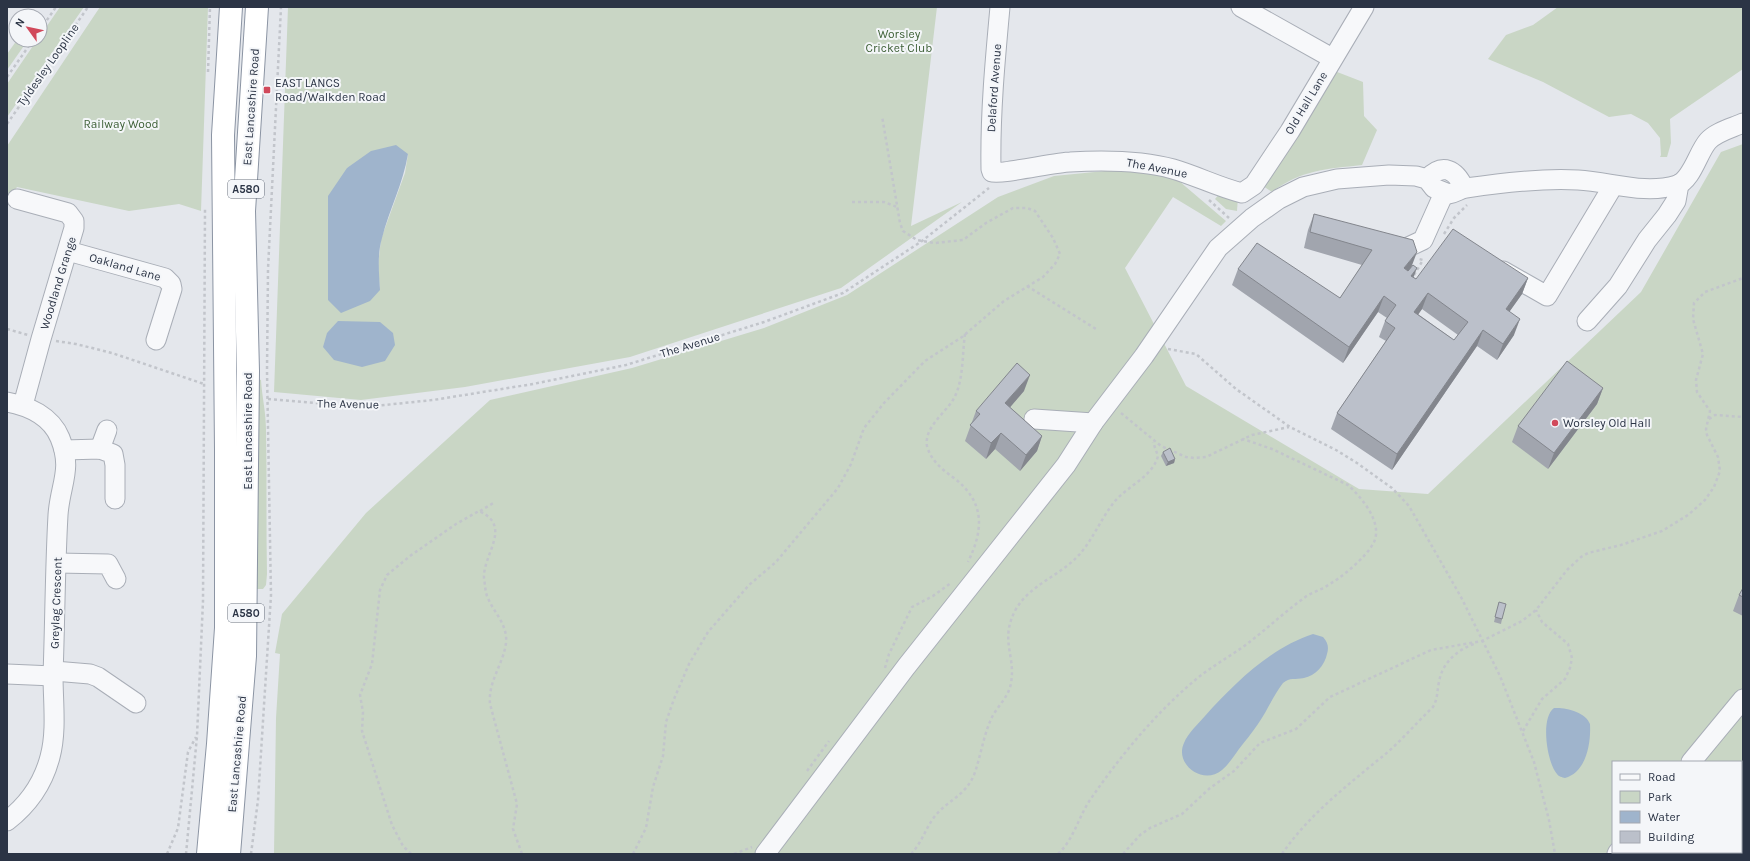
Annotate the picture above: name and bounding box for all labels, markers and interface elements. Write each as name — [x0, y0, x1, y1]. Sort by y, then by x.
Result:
north arrow — [8, 8, 48, 48]
text: N — [12, 16, 28, 30]
street label: Tyldesley Loopline — [14, 21, 82, 109]
park label: Worsley Cricket Club — [866, 27, 932, 55]
street label: Delaford Avenue — [984, 43, 1004, 133]
street label: East Lancashire Road — [240, 48, 262, 166]
street label: Old Hall Lane — [1282, 69, 1330, 137]
place label: EAST LANCS Road/Walkden Road — [275, 76, 386, 104]
marker: EAST LANCS Road/Walkden Road — [262, 85, 272, 95]
park label: Railway Wood — [83, 117, 159, 131]
street label: The Avenue — [1125, 155, 1189, 181]
road number: A580 — [228, 180, 264, 198]
street label: Woodland Grange — [37, 235, 79, 331]
street label: Oakland Lane — [88, 250, 162, 284]
street label: The Avenue — [658, 329, 722, 361]
street label: East Lancashire Road — [241, 372, 255, 490]
street label: The Avenue — [317, 396, 379, 412]
place label: Worsley Old Hall — [1563, 416, 1651, 430]
marker: Worsley Old Hall — [1550, 418, 1560, 428]
street label: Greylag Crescent — [47, 556, 65, 649]
road number: A580 — [228, 604, 264, 622]
street label: East Lancashire Road — [225, 695, 249, 813]
legend — [1612, 761, 1742, 853]
text: Road — [1648, 770, 1676, 784]
text: Park — [1648, 790, 1673, 804]
text: Water — [1648, 810, 1681, 824]
text: Building — [1648, 830, 1695, 844]

